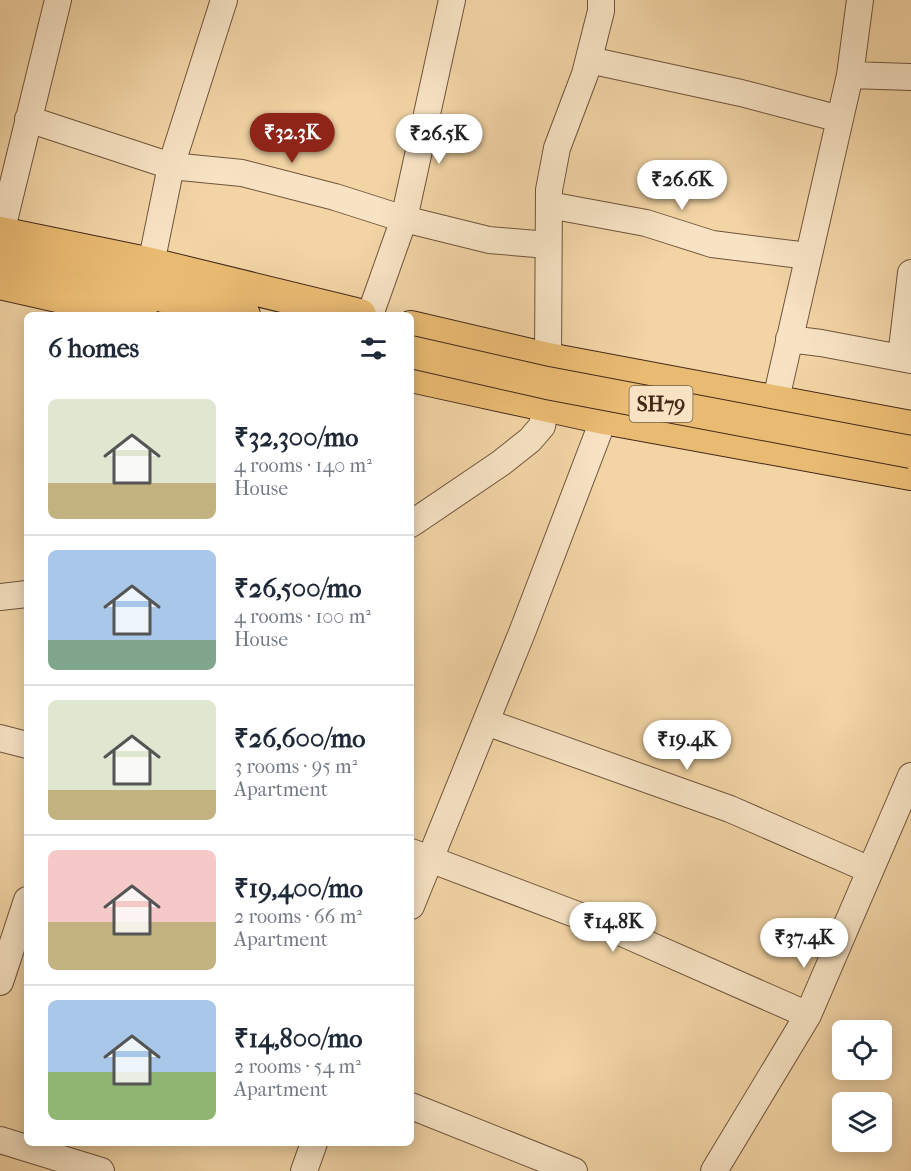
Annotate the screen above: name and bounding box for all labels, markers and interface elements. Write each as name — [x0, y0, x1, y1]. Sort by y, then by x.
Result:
pin: ₹32.3K — [243, 113, 341, 164]
pin: ₹26.5K — [390, 114, 488, 165]
text: ₹32.3K — [264, 121, 320, 144]
text: ₹26.5K — [410, 122, 468, 145]
pin: ₹26.6K — [633, 160, 731, 211]
text: ₹26.6K — [651, 168, 713, 191]
icon: filters — [357, 332, 390, 365]
text: 6 homes — [48, 333, 139, 364]
road number: SH79 — [630, 386, 692, 422]
text: ₹32,300/mo — [234, 422, 359, 453]
icon: home — [96, 423, 168, 495]
text: 4 rooms · 140 m² — [234, 454, 372, 477]
text: House — [234, 477, 288, 500]
text: ₹26,500/mo — [234, 573, 362, 604]
icon: home — [96, 574, 168, 646]
text: 4 rooms · 100 m² — [234, 605, 371, 628]
text: House — [234, 628, 288, 651]
pin: ₹19.4K — [638, 720, 736, 771]
text: ₹26,600/mo — [234, 723, 365, 754]
icon: home — [96, 724, 168, 796]
text: ₹19.4K — [657, 728, 717, 751]
text: 3 rooms · 95 m² — [234, 755, 357, 778]
text: Apartment — [234, 778, 328, 801]
text: ₹19,400/mo — [234, 873, 363, 904]
icon: home — [96, 874, 168, 946]
pin: ₹14.8K — [564, 902, 662, 953]
text: 2 rooms · 66 m² — [234, 905, 362, 928]
text: ₹14.8K — [583, 910, 643, 933]
pin: ₹37.4K — [755, 918, 853, 969]
text: ₹37.4K — [774, 926, 834, 949]
text: Apartment — [234, 928, 328, 951]
map controls — [832, 1020, 892, 1152]
button: locate — [832, 1020, 892, 1080]
text: ₹14,800/mo — [234, 1023, 362, 1054]
icon: home — [96, 1024, 168, 1096]
text: 2 rooms · 54 m² — [234, 1055, 361, 1078]
text: Apartment — [234, 1078, 328, 1101]
button: layers — [832, 1092, 892, 1152]

